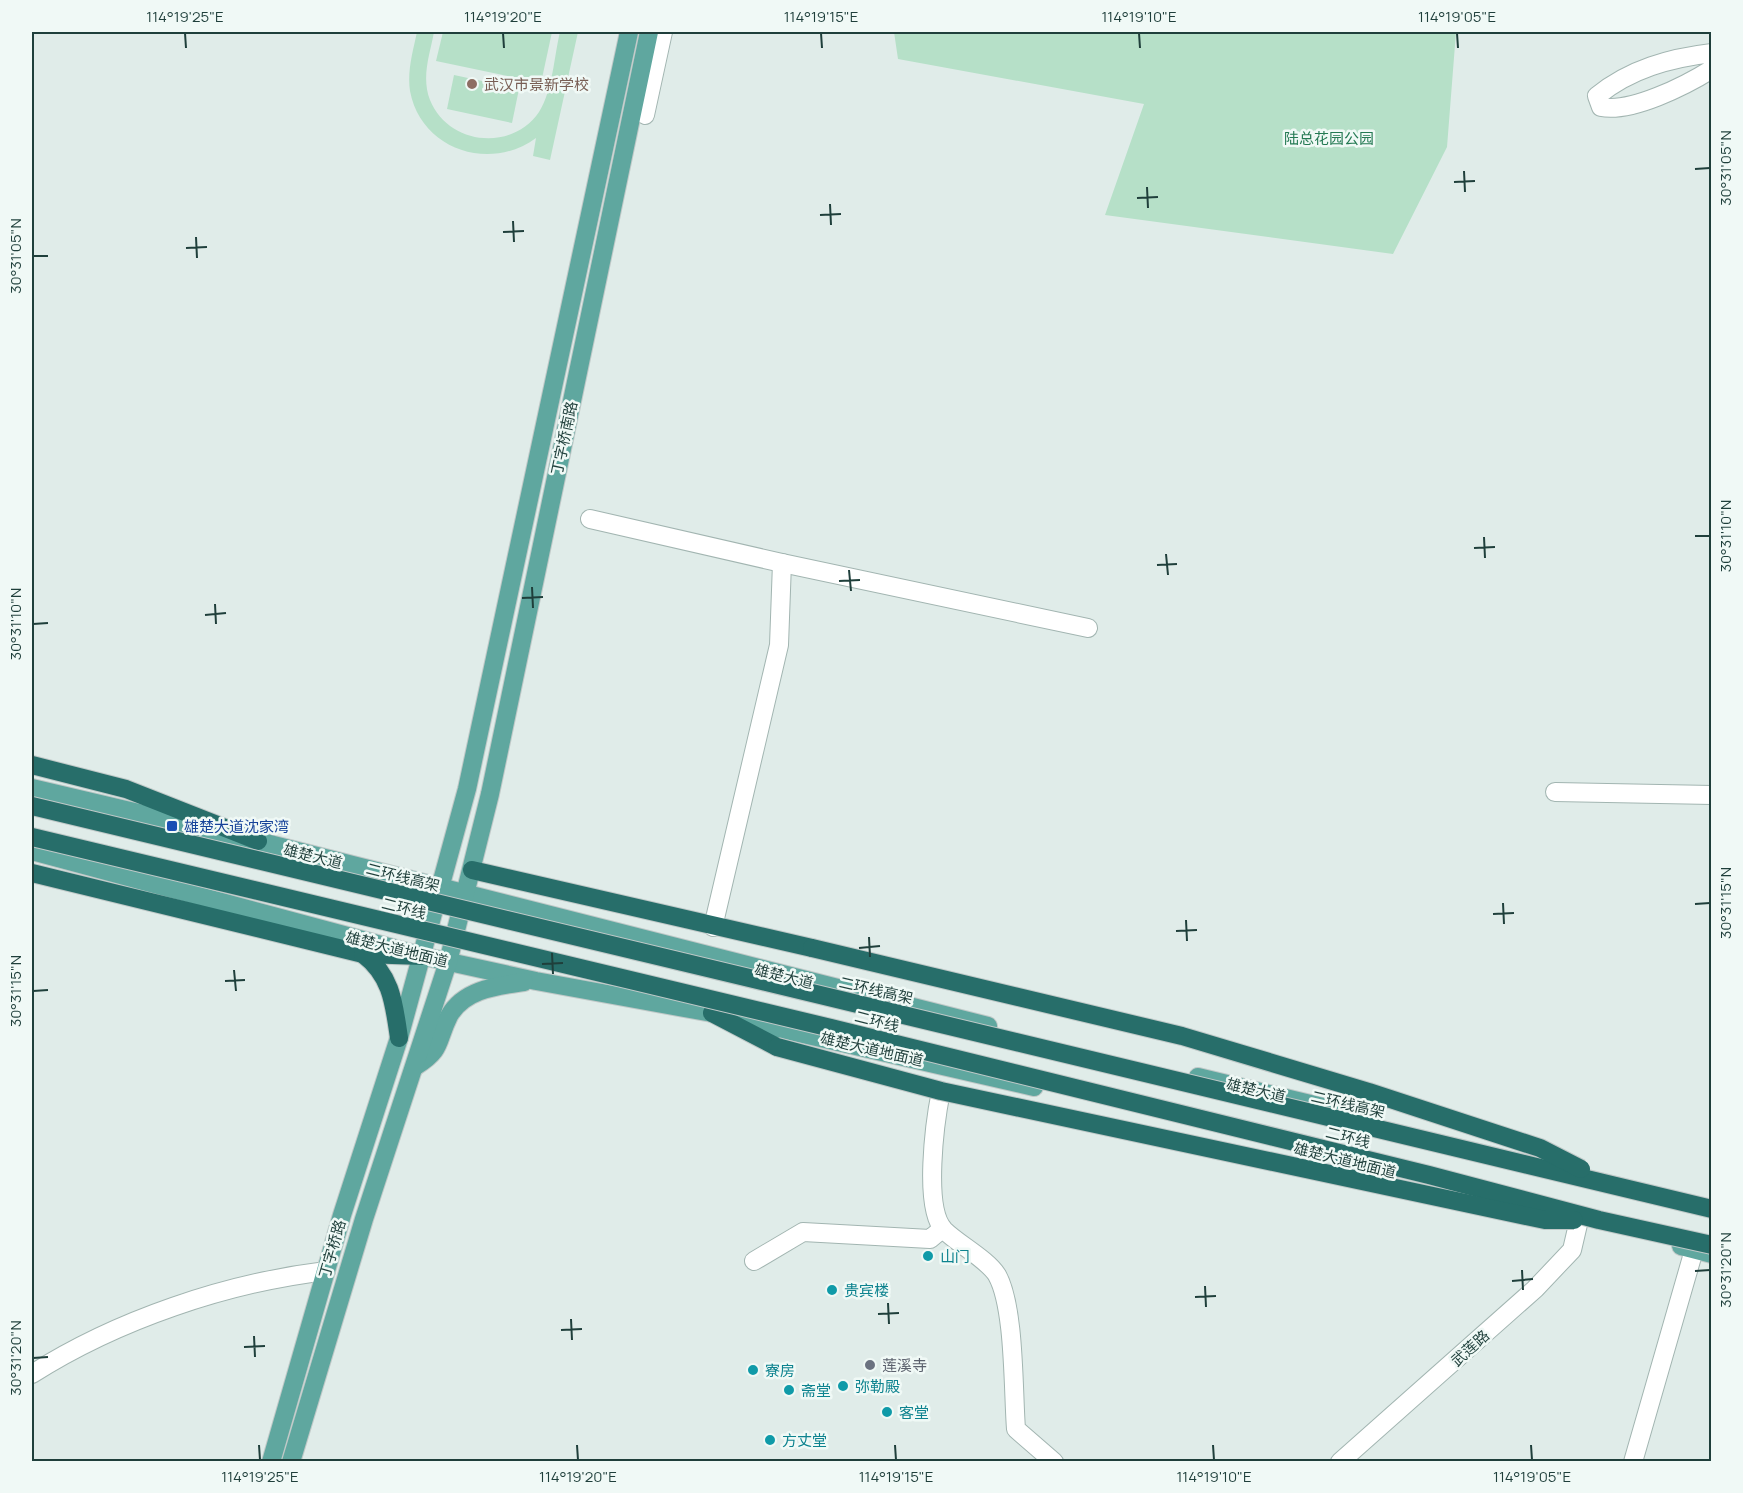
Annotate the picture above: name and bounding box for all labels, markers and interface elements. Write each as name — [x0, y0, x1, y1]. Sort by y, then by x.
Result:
text: 114°19'25"E — [146, 6, 224, 27]
text: 114°19'20"E — [464, 6, 542, 27]
text: 114°19'15"E — [784, 6, 858, 27]
text: 114°19'10"E — [1101, 6, 1177, 27]
text: 114°19'05"E — [1418, 6, 1496, 27]
place label: 武汉市景新学校 — [484, 74, 589, 95]
marker: 武汉市景新学校 — [465, 77, 479, 91]
park label: 陆总花园公园 — [1284, 128, 1374, 149]
text: 30°31'05"N — [1715, 130, 1736, 206]
text: 30°31'05"N — [5, 218, 26, 294]
street label: 丁字桥南路 — [546, 399, 582, 477]
text: 30°31'10"N — [1715, 500, 1736, 572]
text: 30°31'10"N — [5, 588, 26, 660]
place label: 雄楚大道沈家湾 — [184, 816, 289, 837]
marker: 雄楚大道沈家湾 — [165, 819, 179, 833]
street label: 雄楚大道 — [281, 839, 345, 873]
street label: 二环线高架 — [364, 858, 442, 896]
text: 30°31'15"N — [1715, 867, 1736, 939]
street label: 二环线 — [380, 892, 428, 924]
street label: 雄楚大道地面道 — [344, 926, 450, 972]
text: 30°31'15"N — [5, 955, 26, 1027]
street label: 雄楚大道 — [752, 959, 816, 993]
street label: 二环线高架 — [837, 971, 915, 1009]
street label: 二环线 — [853, 1005, 901, 1037]
street label: 雄楚大道地面道 — [818, 1027, 926, 1071]
street label: 雄楚大道 — [1224, 1073, 1288, 1107]
street label: 二环线高架 — [1309, 1085, 1387, 1123]
street label: 二环线 — [1324, 1121, 1372, 1153]
street label: 雄楚大道地面道 — [1292, 1137, 1398, 1183]
street label: 丁字桥路 — [314, 1217, 350, 1281]
text: 30°31'20"N — [1715, 1232, 1736, 1308]
place label: 山门 — [940, 1246, 970, 1267]
marker: 山门 — [921, 1249, 935, 1263]
place label: 贵宾楼 — [844, 1280, 889, 1301]
marker: 贵宾楼 — [825, 1283, 839, 1297]
text: 30°31'20"N — [5, 1320, 26, 1396]
street label: 武莲路 — [1446, 1325, 1494, 1371]
place label: 莲溪寺 — [882, 1355, 927, 1376]
marker: 莲溪寺 — [863, 1358, 877, 1372]
place label: 寮房 — [765, 1360, 795, 1381]
marker: 寮房 — [746, 1363, 760, 1377]
place label: 弥勒殿 — [855, 1376, 900, 1397]
marker: 弥勒殿 — [836, 1379, 850, 1393]
place label: 斋堂 — [801, 1380, 831, 1401]
marker: 斋堂 — [782, 1383, 796, 1397]
place label: 客堂 — [899, 1402, 929, 1423]
marker: 客堂 — [880, 1405, 894, 1419]
place label: 方丈堂 — [782, 1430, 827, 1451]
marker: 方丈堂 — [763, 1433, 777, 1447]
text: 114°19'25"E — [221, 1466, 299, 1487]
text: 114°19'20"E — [539, 1466, 617, 1487]
text: 114°19'15"E — [859, 1466, 933, 1487]
text: 114°19'10"E — [1176, 1466, 1252, 1487]
text: 114°19'05"E — [1493, 1466, 1571, 1487]

